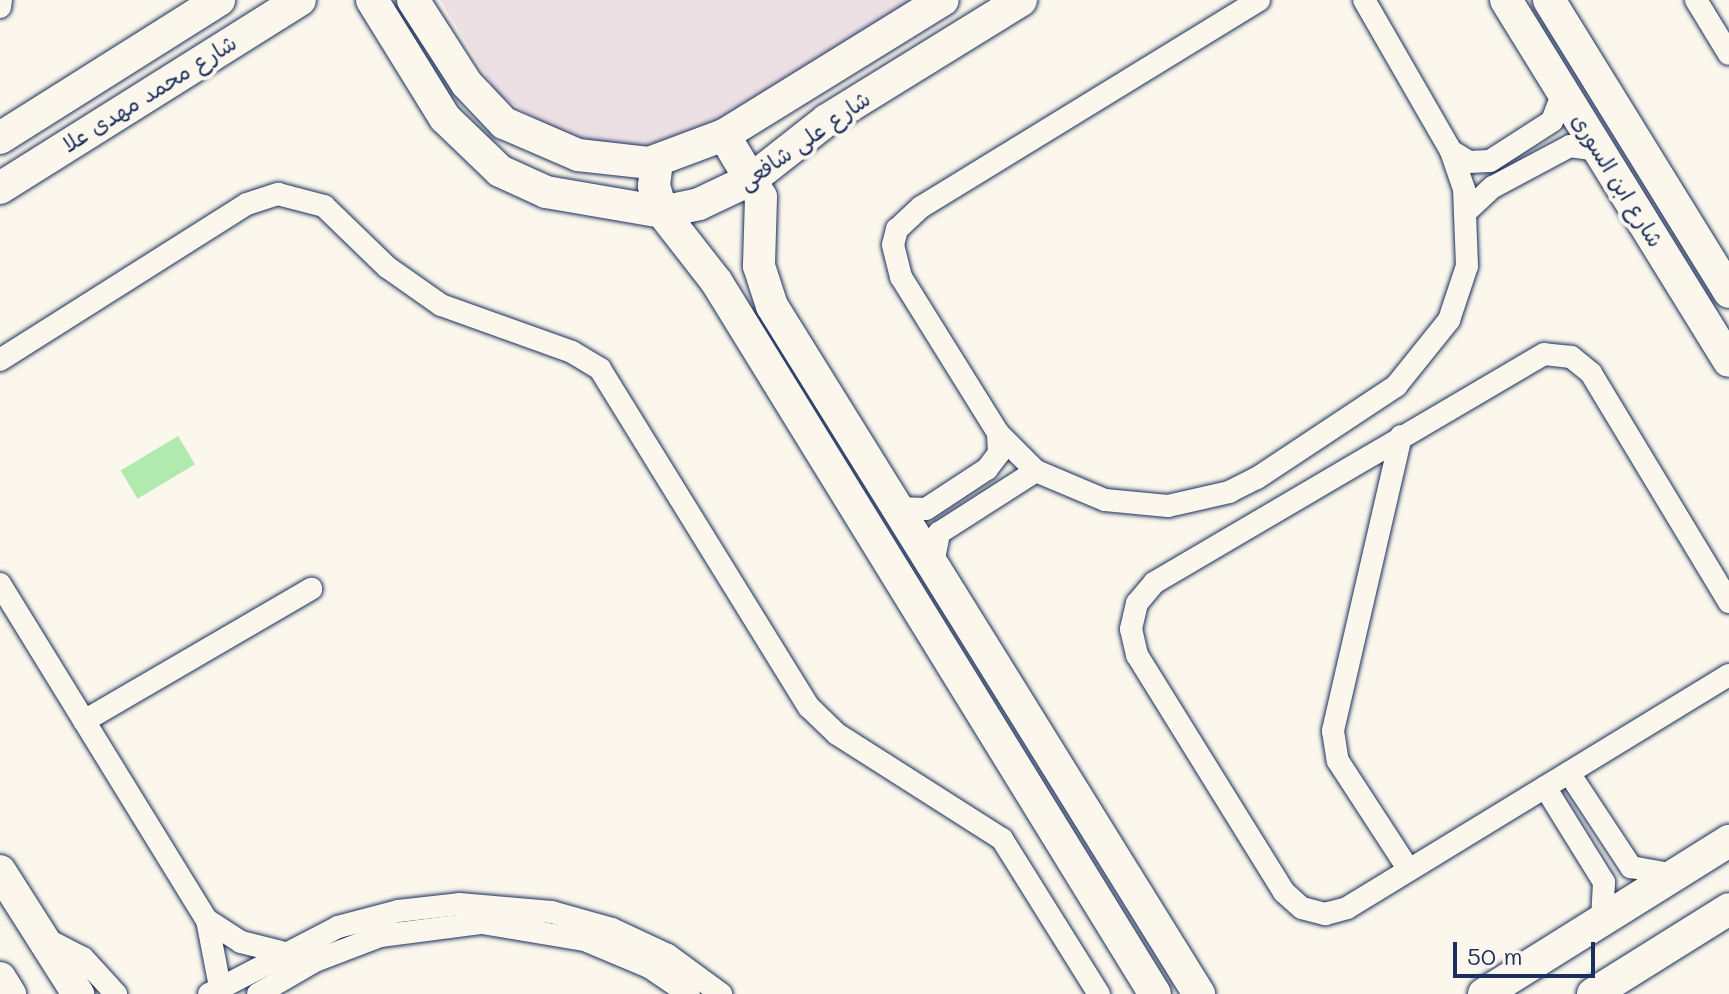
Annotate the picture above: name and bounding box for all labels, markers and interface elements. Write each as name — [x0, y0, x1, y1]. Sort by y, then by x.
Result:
street label: شارع محمد مهدى علا — [57, 29, 241, 157]
street label: شارع على شافعى — [733, 85, 875, 195]
street label: شارع ابن السورى — [1566, 108, 1670, 252]
scale bar — [1457, 926, 1599, 976]
text: 50 m — [1467, 940, 1523, 971]

